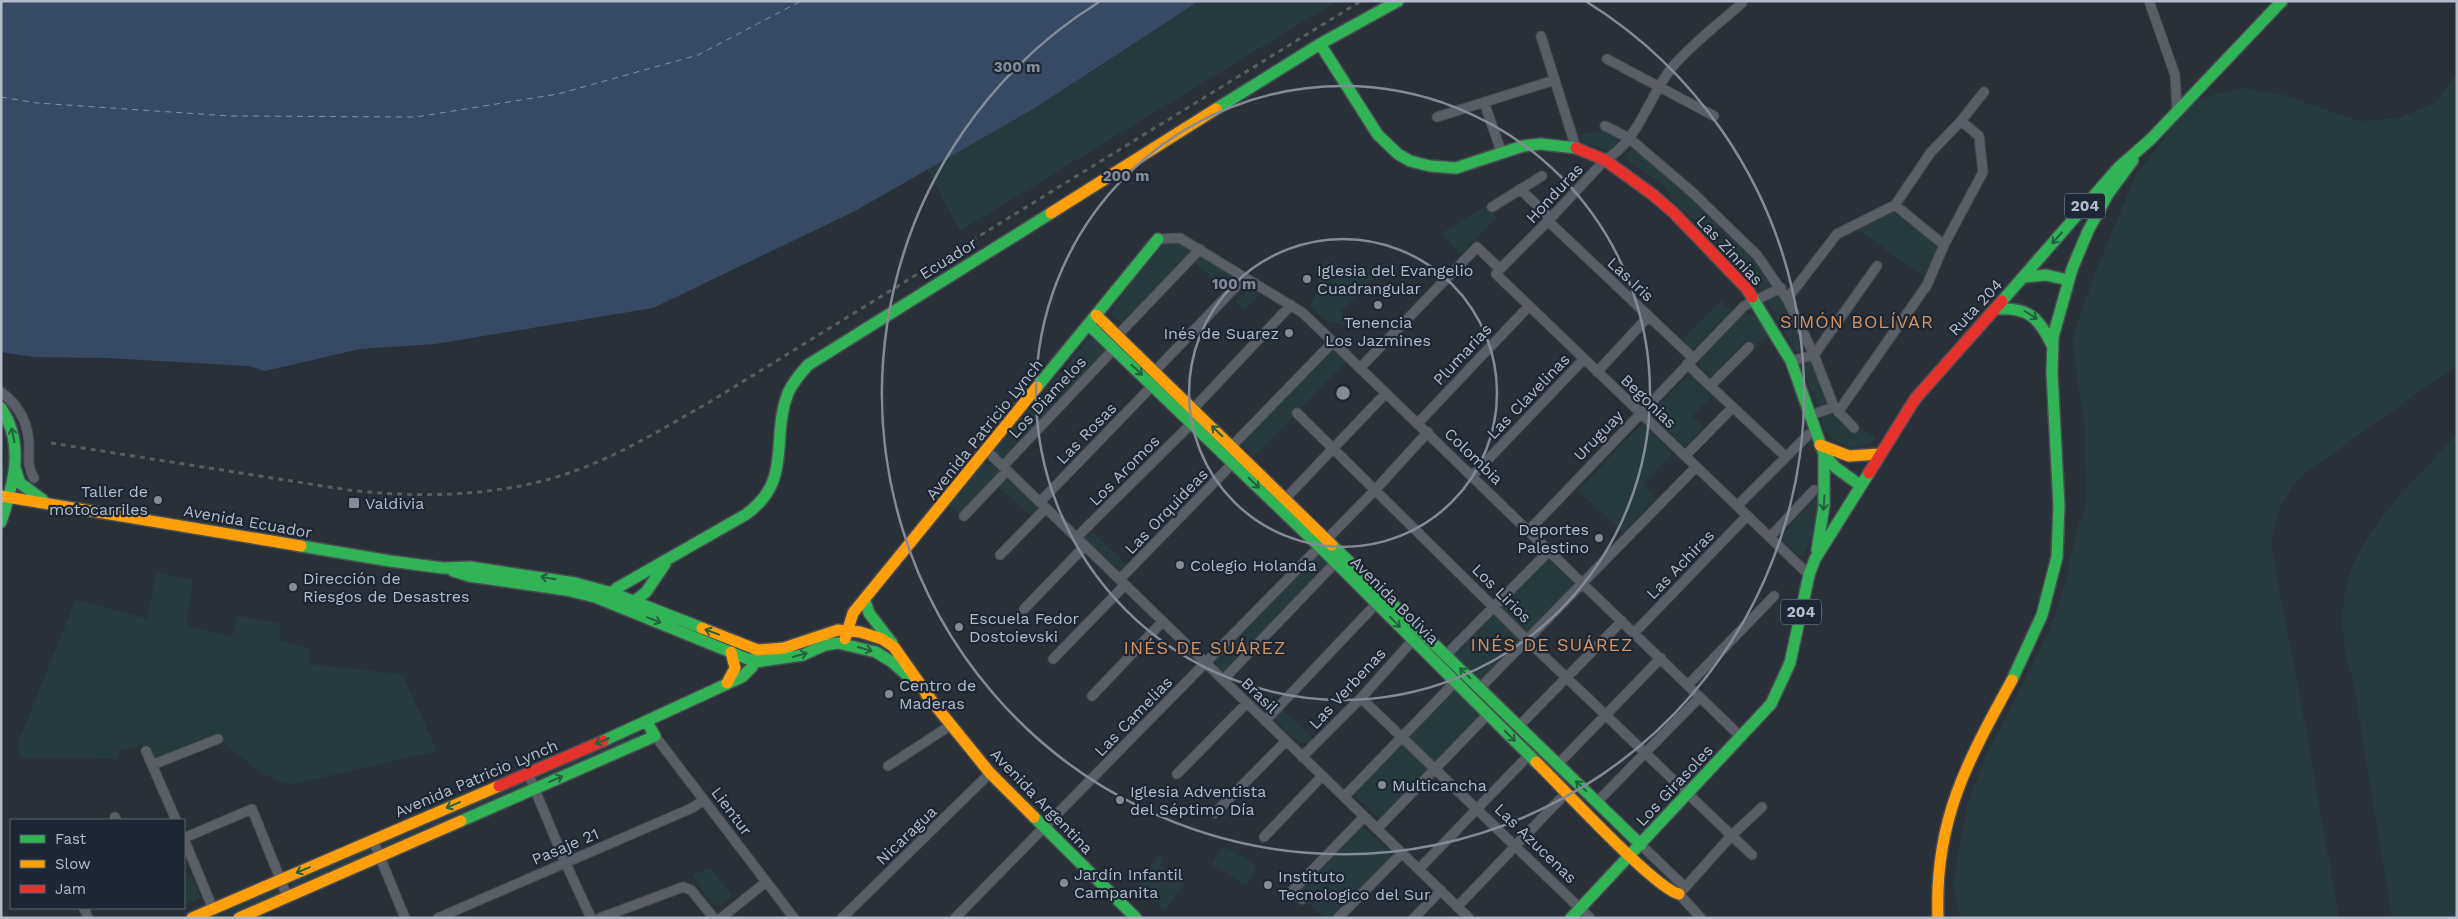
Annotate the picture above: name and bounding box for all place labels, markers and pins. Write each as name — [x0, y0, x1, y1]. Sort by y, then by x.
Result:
place label: Iglesia del Evangelio Cuadrangular — [1317, 261, 1473, 298]
marker: Iglesia del Evangelio Cuadrangular — [1301, 273, 1313, 285]
marker: Tenencia Los Jazmines — [1372, 299, 1384, 311]
place label: Tenencia Los Jazmines — [1325, 313, 1431, 350]
place label: Inés de Suarez — [1163, 324, 1279, 343]
marker: Inés de Suarez — [1283, 327, 1295, 339]
centre of rings — [1334, 384, 1352, 402]
place label: Taller de motocarriles — [49, 482, 148, 519]
marker: Taller de motocarriles — [152, 494, 164, 506]
place label: Valdivia — [365, 494, 424, 513]
marker: Valdivia — [347, 496, 361, 510]
place label: Deportes Palestino — [1517, 520, 1589, 557]
marker: Deportes Palestino — [1593, 532, 1605, 544]
place label: Colegio Holanda — [1190, 556, 1317, 575]
marker: Colegio Holanda — [1174, 559, 1186, 571]
place label: Dirección de Riesgos de Desastres — [303, 569, 470, 606]
marker: Dirección de Riesgos de Desastres — [287, 581, 299, 593]
place label: Escuela Fedor Dostoievski — [969, 609, 1079, 646]
marker: Escuela Fedor Dostoievski — [953, 621, 965, 633]
place label: Centro de Maderas — [899, 676, 976, 713]
marker: Centro de Maderas — [883, 688, 895, 700]
place label: Multicancha — [1392, 776, 1487, 795]
marker: Multicancha — [1376, 779, 1388, 791]
place label: Iglesia Adventista del Séptimo Día — [1130, 782, 1266, 819]
marker: Iglesia Adventista del Séptimo Día — [1114, 794, 1126, 806]
place label: Jardín Infantil Campanita — [1074, 865, 1183, 902]
place label: Instituto Tecnologico del Sur — [1278, 867, 1431, 904]
marker: Jardín Infantil Campanita — [1058, 877, 1070, 889]
marker: Instituto Tecnologico del Sur — [1262, 879, 1274, 891]

